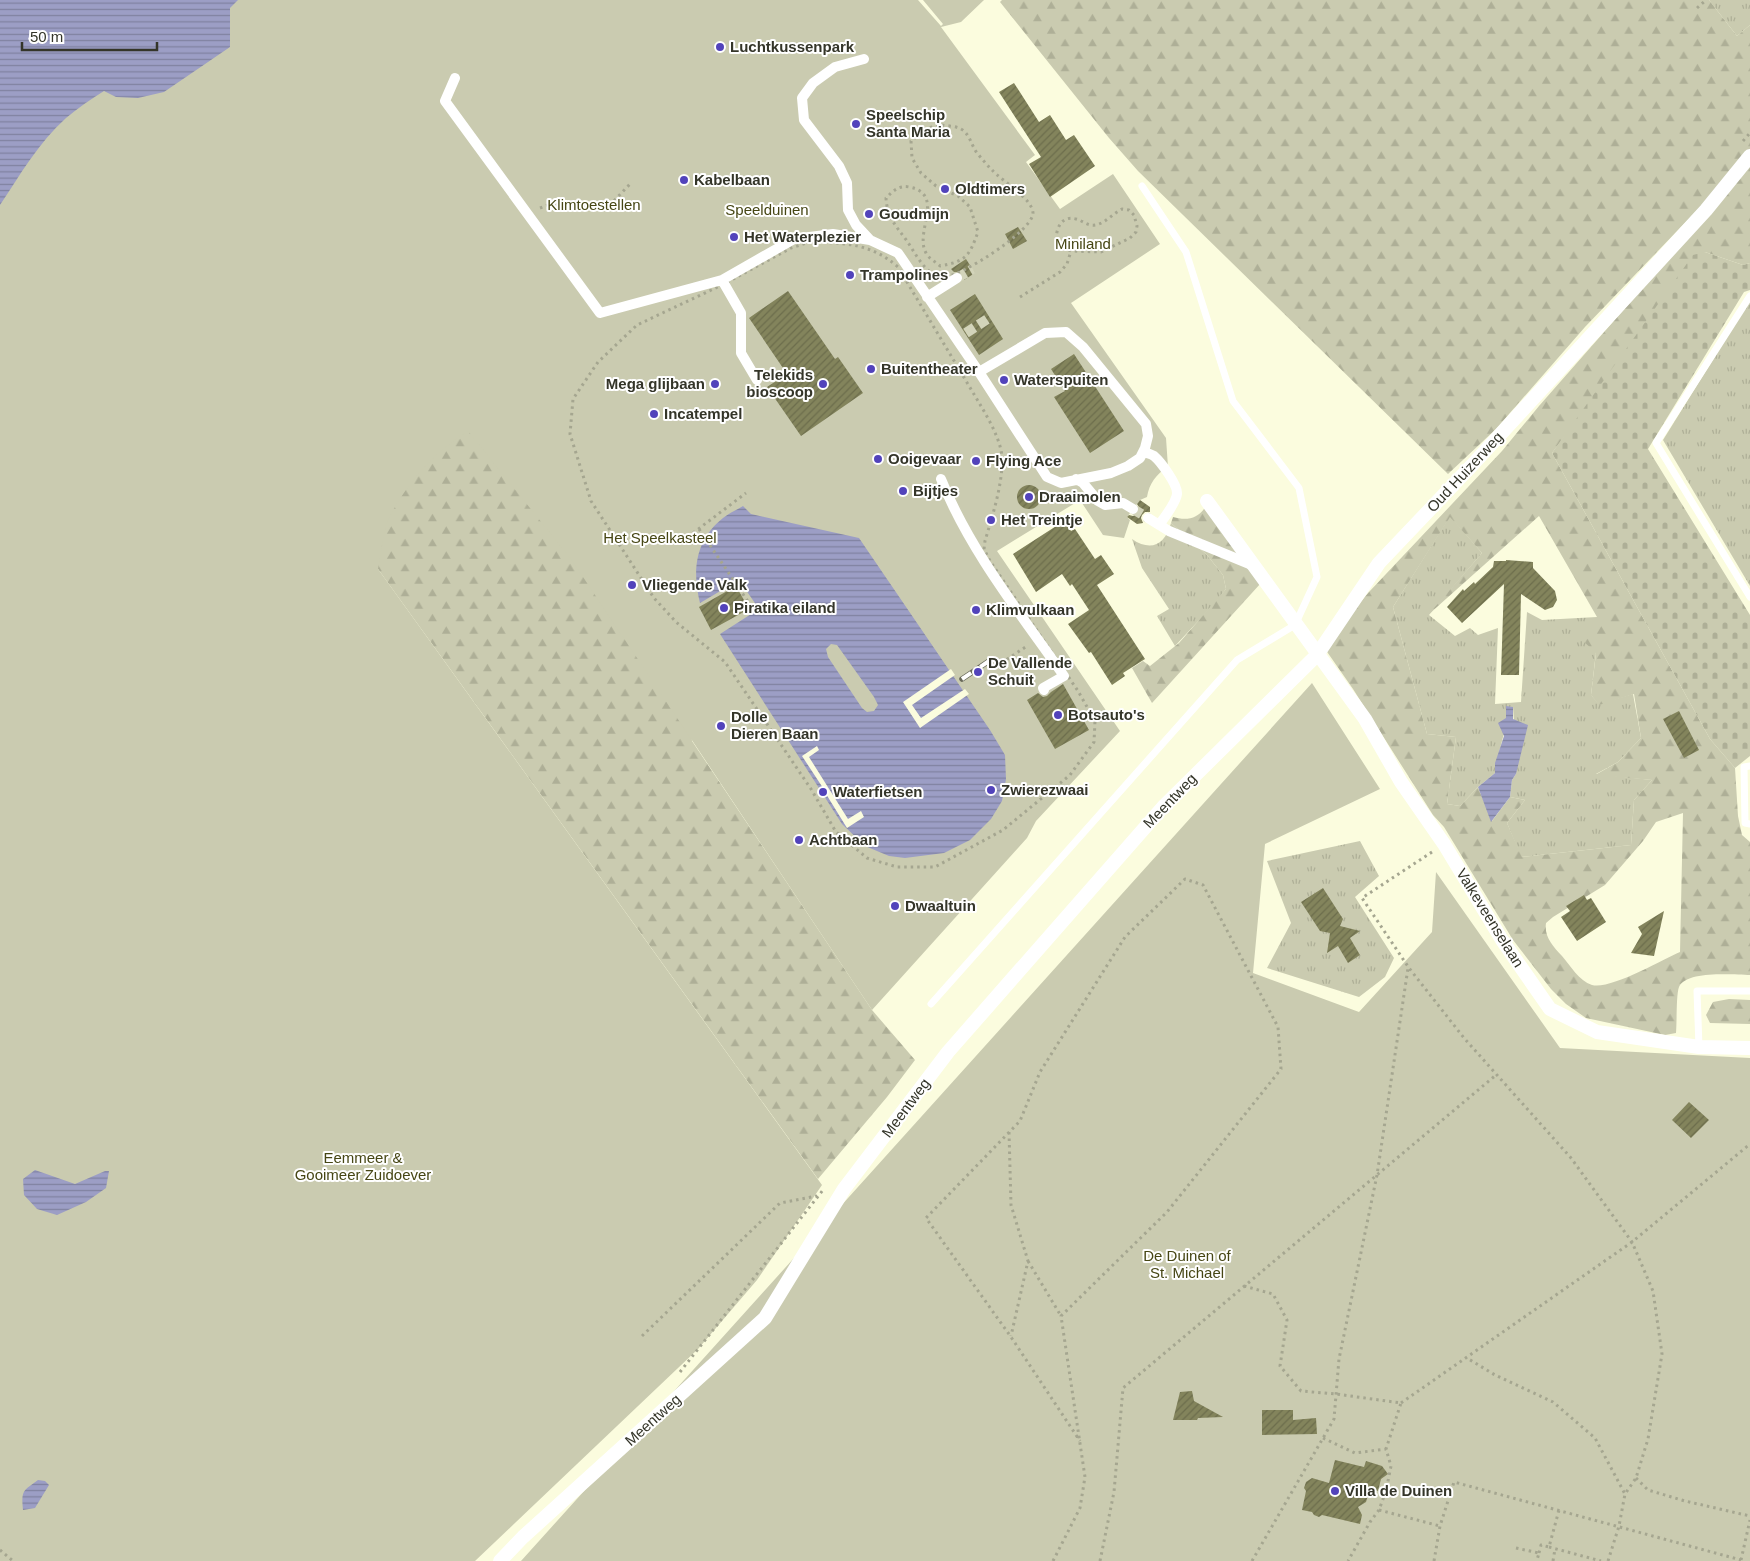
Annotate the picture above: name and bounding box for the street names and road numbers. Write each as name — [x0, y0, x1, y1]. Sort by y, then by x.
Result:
street label: Oud Huizerweg — [1423, 428, 1506, 515]
street label: Meentweg — [1139, 770, 1200, 831]
street label: Valkeveenselaan — [1453, 865, 1528, 970]
street label: Meentweg — [878, 1075, 933, 1140]
street label: Meentweg — [621, 1390, 684, 1449]

